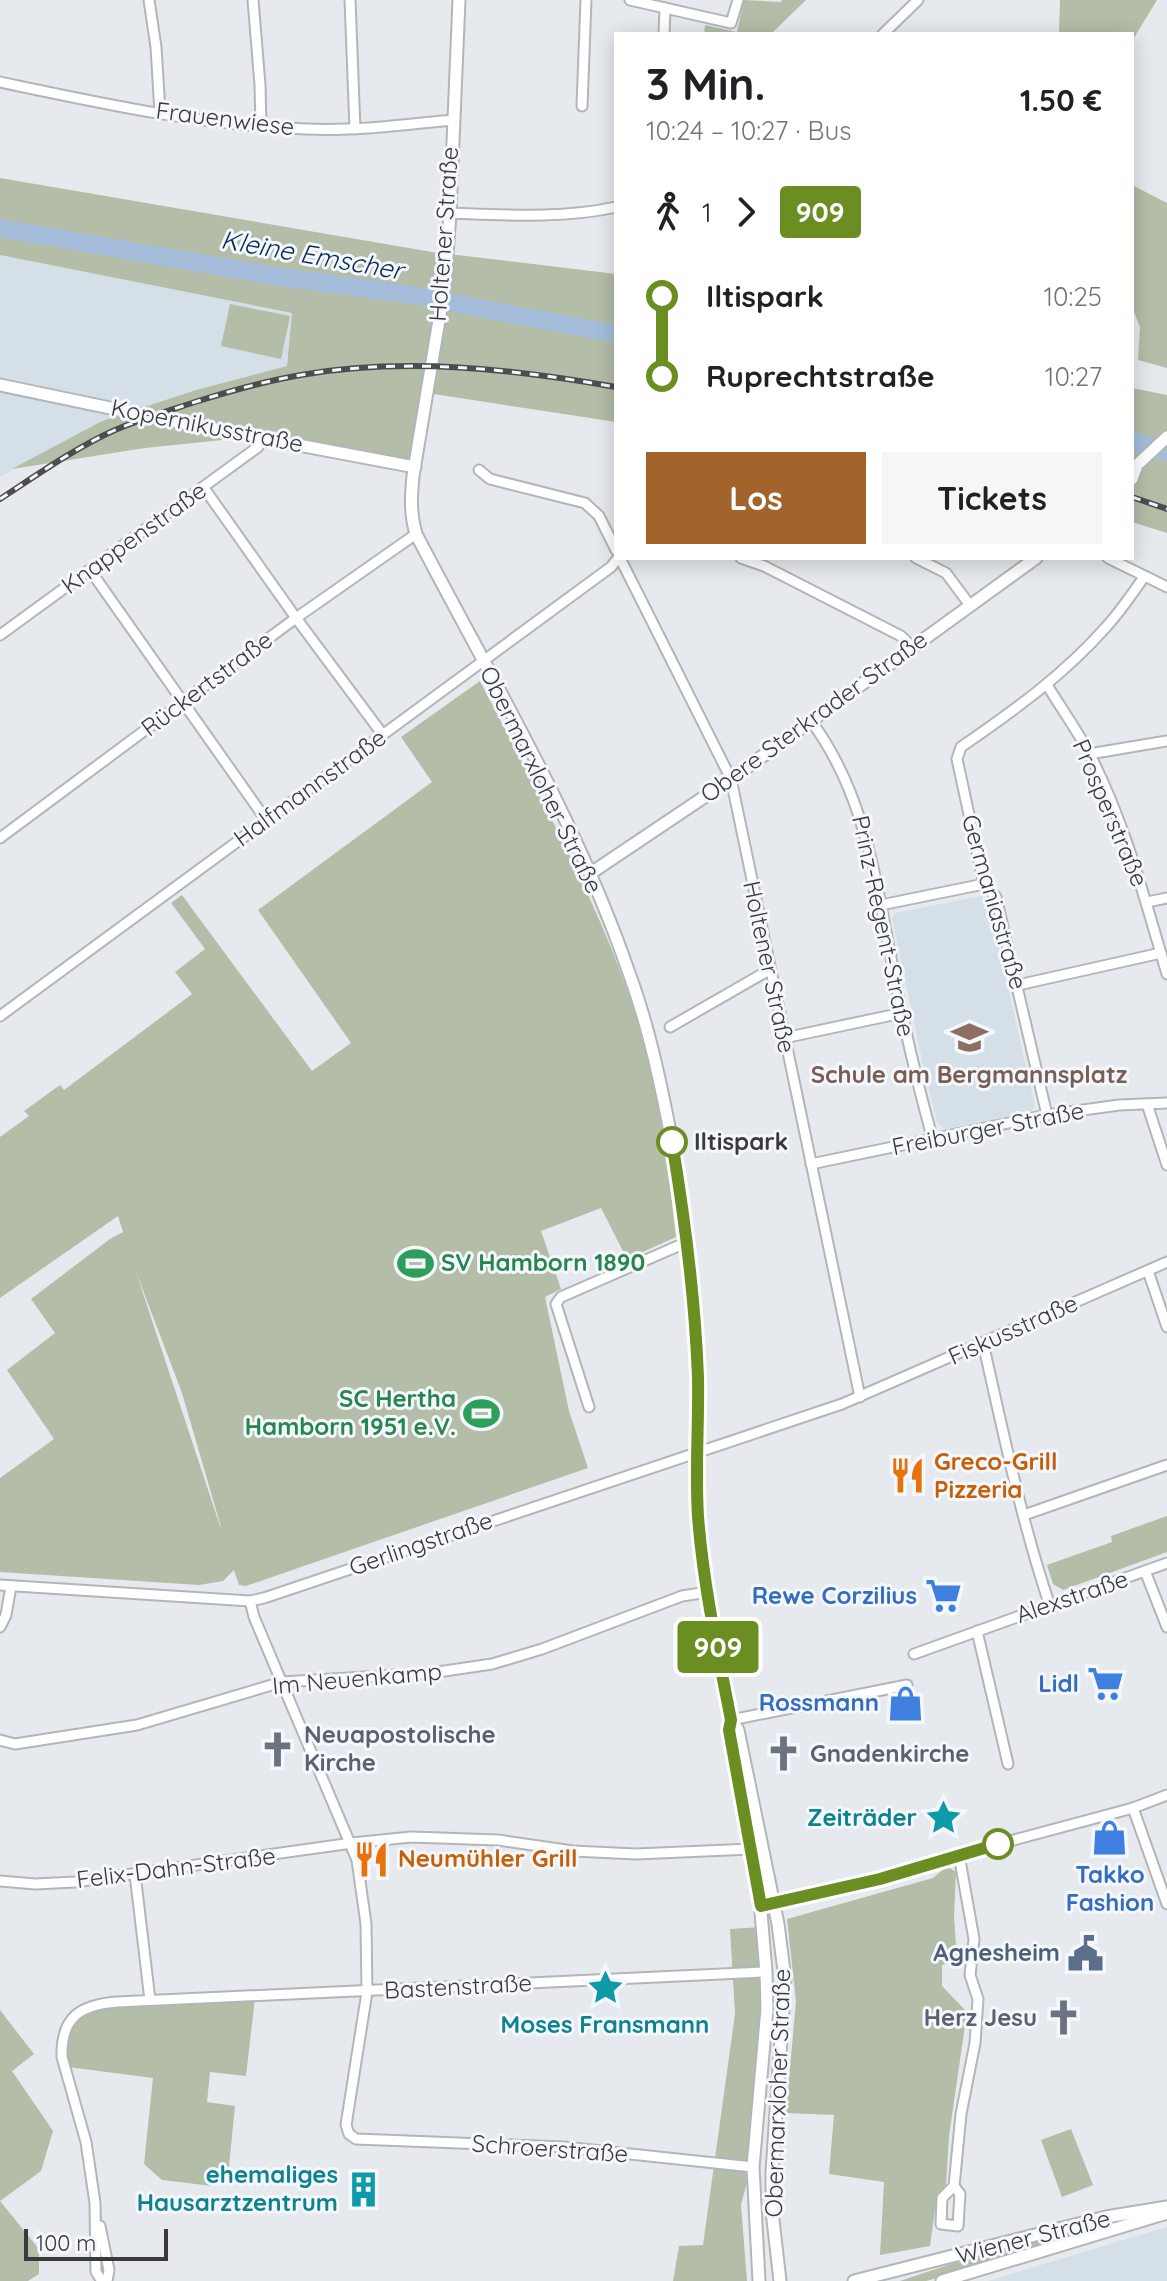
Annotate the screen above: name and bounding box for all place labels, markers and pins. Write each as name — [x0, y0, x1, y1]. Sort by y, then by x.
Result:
school or university icon: Schule am Bergmannsplatz — [950, 1019, 988, 1057]
place label: Schule am Bergmannsplatz — [811, 1059, 1128, 1089]
place label: Iltispark — [694, 1126, 788, 1156]
marker: Iltispark — [657, 1127, 687, 1157]
sports icon: SV Hamborn 1890 — [396, 1244, 434, 1282]
place label: SV Hamborn 1890 — [441, 1247, 645, 1277]
place label: SC Hertha Hamborn 1951 e.V. — [245, 1383, 456, 1441]
sports icon: SC Hertha Hamborn 1951 e.V. — [463, 1394, 501, 1432]
place label: Greco-Grill Pizzeria — [934, 1446, 1057, 1504]
restaurant icon: Greco-Grill Pizzeria — [889, 1457, 927, 1495]
supermarket icon: Rewe Corzilius — [924, 1577, 962, 1615]
place label: Rewe Corzilius — [752, 1580, 917, 1610]
supermarket icon: Lidl — [1086, 1665, 1124, 1703]
place label: Lidl — [1038, 1668, 1079, 1698]
shop icon: Rossmann — [886, 1684, 924, 1722]
place label: Rossmann — [759, 1687, 879, 1717]
place label: Neuapostolische Kirche — [304, 1719, 496, 1777]
church icon: Neuapostolische Kirche — [259, 1730, 297, 1768]
church icon: Gnadenkirche — [765, 1735, 803, 1773]
place label: Gnadenkirche — [810, 1738, 970, 1768]
place icon: Zeiträder — [924, 1799, 962, 1837]
place label: Zeiträder — [807, 1802, 917, 1832]
shop icon: Takko Fashion — [1091, 1819, 1129, 1857]
unlabelled marker — [983, 1829, 1013, 1859]
restaurant icon: Neumühler Grill — [353, 1840, 391, 1878]
place label: Neumühler Grill — [398, 1843, 577, 1873]
place label: Takko Fashion — [1066, 1859, 1154, 1917]
public building icon: Agnesheim — [1067, 1934, 1105, 1972]
place label: Agnesheim — [933, 1937, 1060, 1967]
place icon: Moses Fransmann — [586, 1969, 624, 2007]
church icon: Herz Jesu — [1044, 1999, 1082, 2037]
place label: Herz Jesu — [924, 2002, 1037, 2032]
place label: Moses Fransmann — [501, 2009, 709, 2039]
place label: ehemaliges Hausarztzentrum — [137, 2159, 338, 2217]
building icon: ehemaliges Hausarztzentrum — [345, 2170, 383, 2208]

